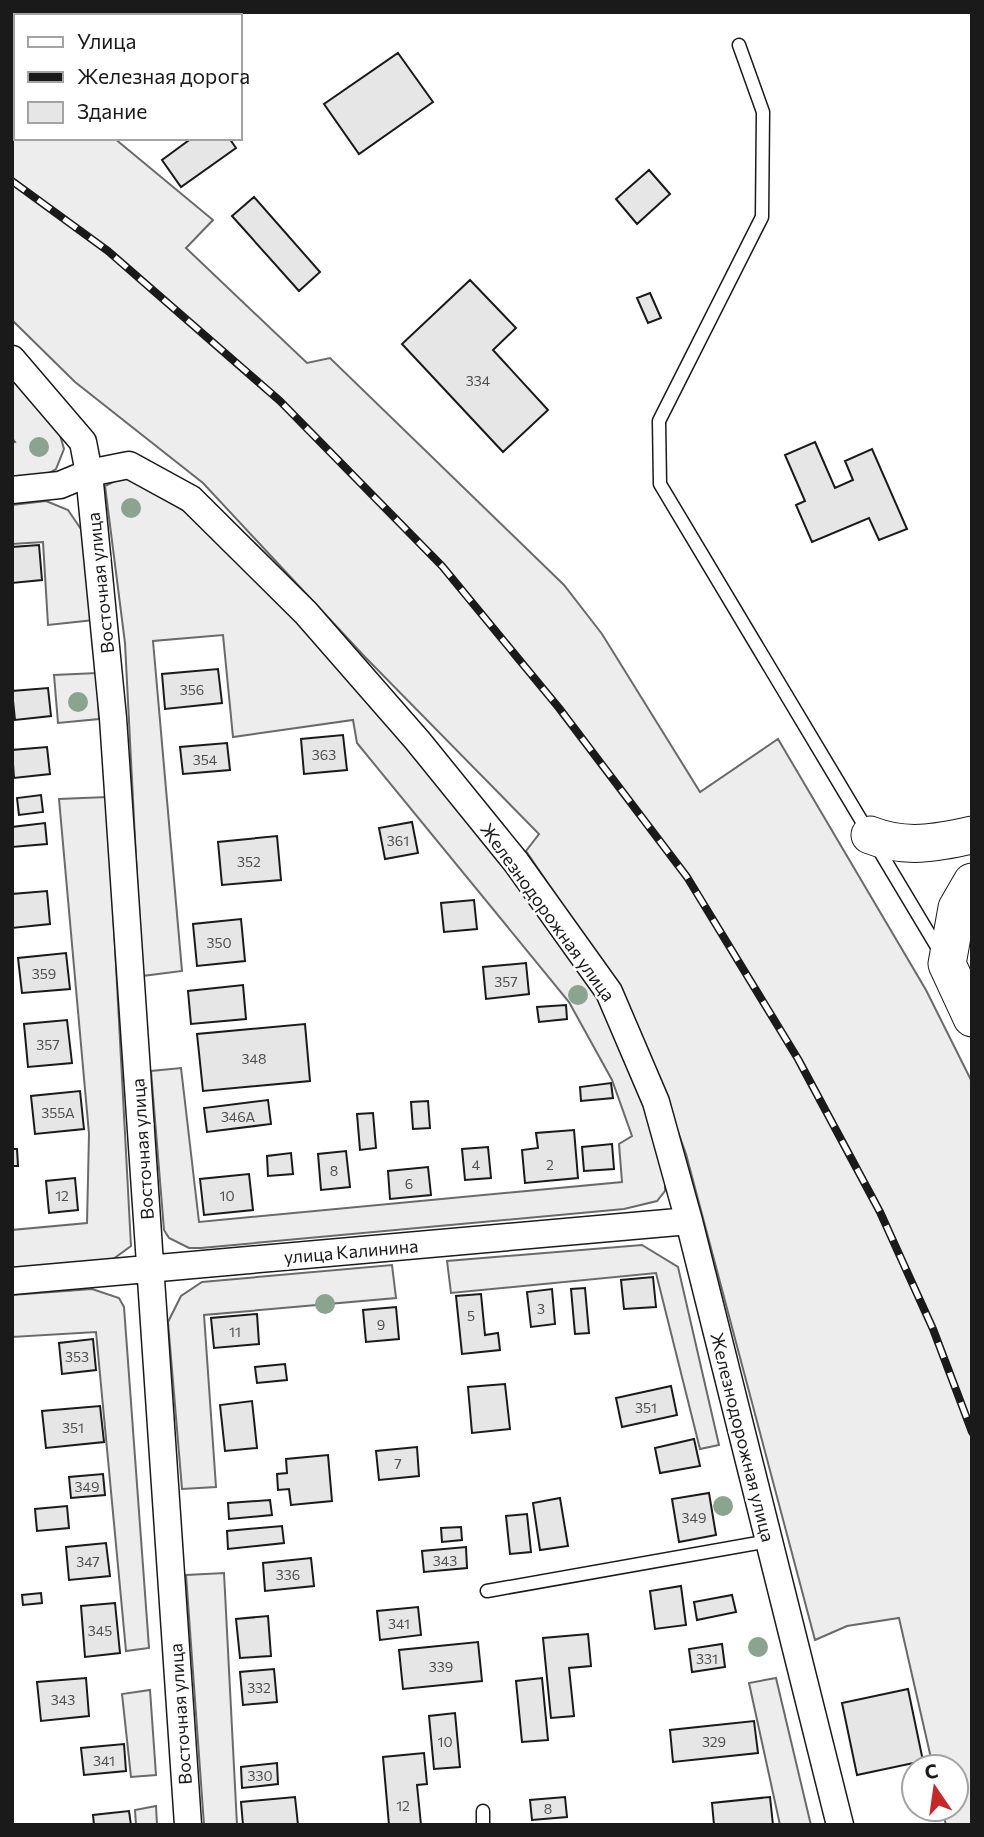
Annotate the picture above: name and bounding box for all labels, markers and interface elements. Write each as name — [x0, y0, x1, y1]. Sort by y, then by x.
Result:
legend — [14, 14, 242, 140]
text: Улица — [77, 28, 136, 53]
text: Железная дорога — [77, 63, 250, 88]
text: Здание — [77, 98, 147, 123]
house number: 334 — [466, 372, 491, 389]
street label: Восточная улица — [82, 511, 118, 655]
house number: 356 — [180, 681, 204, 698]
house number: 363 — [312, 746, 336, 763]
house number: 354 — [193, 751, 218, 768]
street label: Железнодорожная улица — [476, 819, 620, 1005]
house number: 361 — [387, 832, 409, 849]
house number: 352 — [237, 853, 261, 870]
house number: 350 — [206, 934, 232, 951]
house number: 359 — [32, 965, 56, 982]
house number: 357 — [494, 973, 518, 990]
house number: 357 — [36, 1036, 60, 1053]
house number: 348 — [242, 1050, 266, 1067]
street label: Восточная улица — [126, 1078, 158, 1220]
house number: 355А — [41, 1104, 75, 1121]
house number: 346А — [221, 1108, 255, 1125]
house number: 4 — [472, 1156, 481, 1173]
house number: 2 — [546, 1156, 554, 1173]
house number: 8 — [330, 1162, 338, 1179]
house number: 6 — [405, 1175, 413, 1192]
house number: 12 — [55, 1187, 69, 1204]
house number: 10 — [219, 1187, 235, 1204]
street label: улица Калинина — [283, 1234, 419, 1268]
house number: 3 — [537, 1300, 545, 1317]
house number: 5 — [467, 1307, 475, 1324]
house number: 9 — [377, 1316, 385, 1333]
house number: 11 — [229, 1323, 241, 1340]
street label: Железнодорожная улица — [706, 1330, 780, 1544]
house number: 353 — [65, 1348, 89, 1365]
house number: 351 — [635, 1399, 657, 1416]
house number: 351 — [62, 1419, 84, 1436]
house number: 7 — [394, 1455, 402, 1472]
house number: 349 — [75, 1478, 99, 1495]
house number: 349 — [682, 1509, 706, 1526]
house number: 343 — [433, 1552, 457, 1569]
house number: 347 — [76, 1553, 100, 1570]
house number: 336 — [276, 1566, 300, 1583]
house number: 341 — [388, 1615, 410, 1632]
house number: 345 — [88, 1622, 112, 1639]
street label: Восточная улица — [164, 1643, 196, 1785]
house number: 331 — [696, 1650, 718, 1667]
house number: 339 — [429, 1658, 453, 1675]
house number: 332 — [247, 1679, 271, 1696]
house number: 343 — [51, 1691, 75, 1708]
house number: 10 — [437, 1733, 453, 1750]
house number: 329 — [702, 1733, 726, 1750]
house number: 341 — [93, 1752, 115, 1769]
north arrow — [900, 1753, 970, 1823]
text: С — [922, 1758, 940, 1784]
house number: 330 — [247, 1767, 273, 1784]
house number: 12 — [396, 1797, 410, 1814]
house number: 8 — [544, 1800, 552, 1817]

